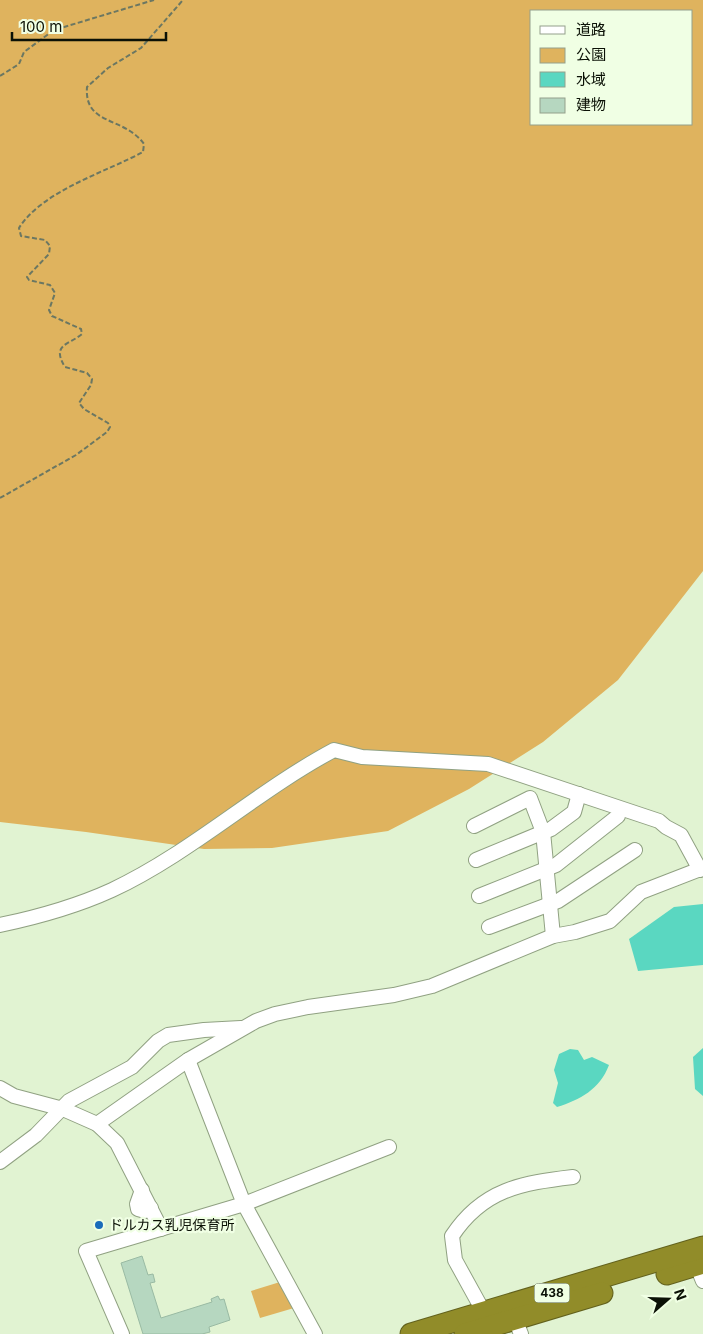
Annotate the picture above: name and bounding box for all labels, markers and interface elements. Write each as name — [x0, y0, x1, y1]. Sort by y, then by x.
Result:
scale bar — [12, 10, 166, 42]
legend — [530, 10, 693, 125]
text: 100 m — [20, 17, 62, 36]
text: 道路 — [576, 20, 606, 39]
text: 公園 — [576, 45, 606, 64]
text: 水域 — [576, 70, 606, 89]
text: 建物 — [576, 95, 606, 114]
place label: ドルカス乳児保育所 — [109, 1216, 235, 1233]
marker: ドルカス乳児保育所 — [93, 1219, 105, 1231]
north arrow — [643, 1274, 693, 1324]
road number: 438 — [534, 1284, 570, 1302]
text: N — [671, 1286, 690, 1302]

